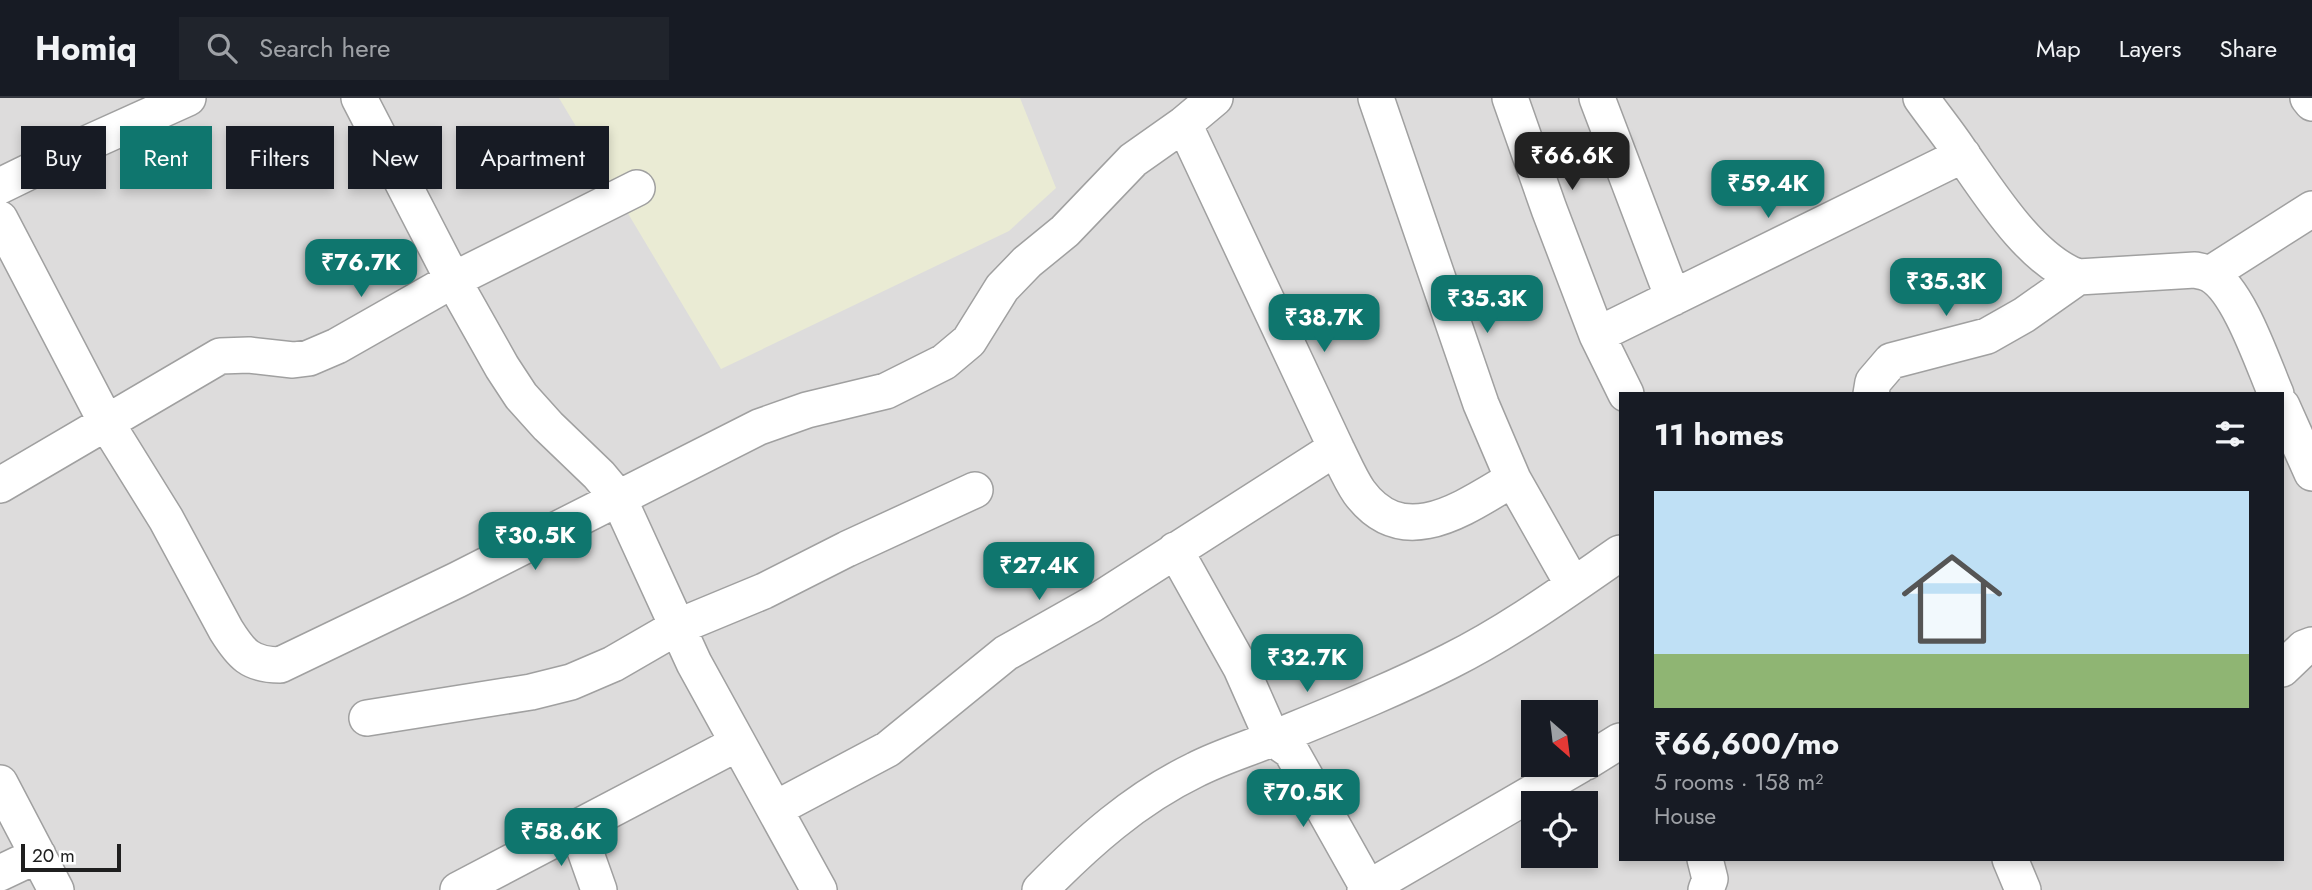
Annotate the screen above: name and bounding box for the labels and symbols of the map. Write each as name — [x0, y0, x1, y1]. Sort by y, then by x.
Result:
pin: ₹66.6K — [1515, 132, 1629, 192]
pin: ₹59.4K — [1711, 160, 1825, 220]
pin: ₹76.7K — [304, 240, 418, 299]
pin: ₹35.3K — [1889, 258, 2003, 318]
pin: ₹35.3K — [1430, 275, 1544, 335]
pin: ₹38.7K — [1267, 294, 1381, 354]
pin: ₹30.5K — [478, 512, 592, 572]
pin: ₹27.4K — [982, 542, 1096, 602]
pin: ₹32.7K — [1250, 634, 1364, 694]
north arrow — [1521, 700, 1598, 777]
pin: ₹70.5K — [1246, 770, 1360, 829]
pin: ₹58.6K — [504, 808, 618, 868]
scale bar — [21, 841, 121, 873]

